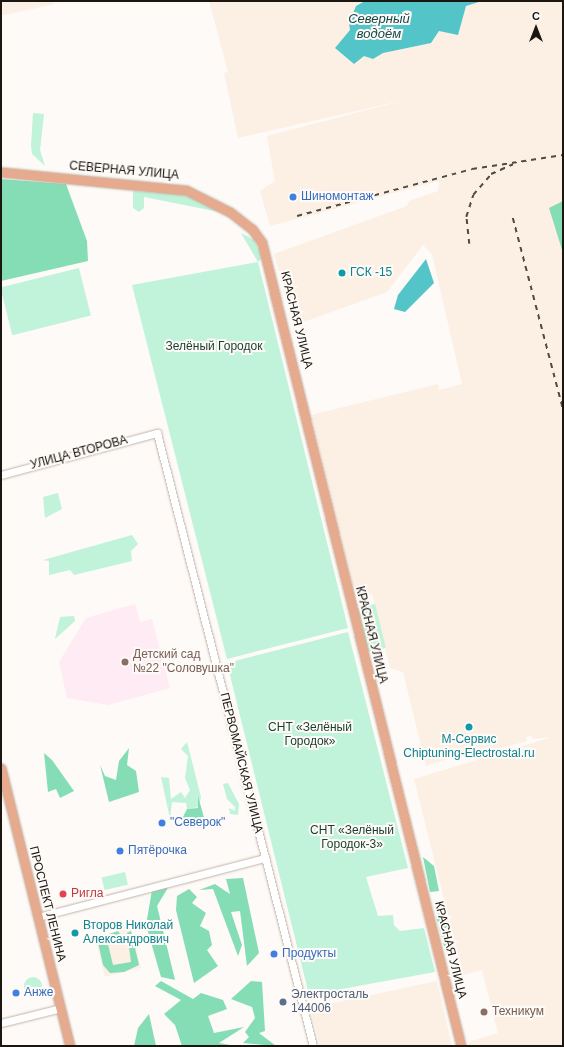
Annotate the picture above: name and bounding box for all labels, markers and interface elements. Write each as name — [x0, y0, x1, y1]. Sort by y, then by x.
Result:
north arrow — [516, 8, 556, 48]
text: С — [532, 10, 540, 22]
water label: Северный водоём — [348, 12, 410, 43]
street label: СЕВЕРНАЯ УЛИЦА — [69, 159, 179, 183]
place label: Шиномонтаж — [301, 190, 374, 204]
marker: Шиномонтаж — [288, 192, 298, 202]
place label: ГСК -15 — [350, 266, 392, 280]
marker: ГСК -15 — [337, 268, 347, 278]
street label: КРАСНАЯ УЛИЦА — [277, 270, 315, 370]
park label: Зелёный Городок — [166, 340, 262, 354]
street label: УЛИЦА ВТОРОВА — [29, 433, 129, 473]
street label: КРАСНАЯ УЛИЦА — [352, 585, 390, 685]
place label: Детский сад №22 "Соловушка" — [133, 648, 234, 676]
marker: Детский сад №22 "Соловушка" — [120, 657, 130, 667]
street label: ПЕРВОМАЙСКАЯ УЛИЦА — [217, 691, 265, 835]
park label: СНТ «Зелёный Городок» — [268, 721, 352, 749]
marker: M-Сервис Chiptuning-Electrostal.ru — [464, 722, 474, 732]
place label: M-Сервис Chiptuning-Electrostal.ru — [403, 733, 535, 761]
place label: "Северок" — [170, 816, 225, 830]
marker: "Северок" — [157, 818, 167, 828]
park label: СНТ «Зелёный Городок-3» — [310, 824, 394, 852]
place label: Пятёрочка — [128, 844, 187, 858]
street label: ПРОСПЕКТ ЛЕНИНА — [26, 845, 68, 963]
marker: Пятёрочка — [115, 846, 125, 856]
place label: Ригла — [71, 887, 103, 901]
marker: Ригла — [58, 889, 68, 899]
street label: КРАСНАЯ УЛИЦА — [431, 900, 469, 1000]
place label: Второв Николай Александрович — [83, 919, 173, 947]
marker: Второв Николай Александрович — [70, 928, 80, 938]
place label: Продукты — [282, 947, 336, 961]
marker: Продукты — [269, 949, 279, 959]
place label: Анже — [24, 986, 53, 1000]
marker: Анже — [11, 988, 21, 998]
place label: Электросталь 144006 — [291, 988, 368, 1016]
marker: Электросталь 144006 — [278, 997, 288, 1007]
place label: Техникум — [492, 1005, 544, 1019]
marker: Техникум — [479, 1007, 489, 1017]

